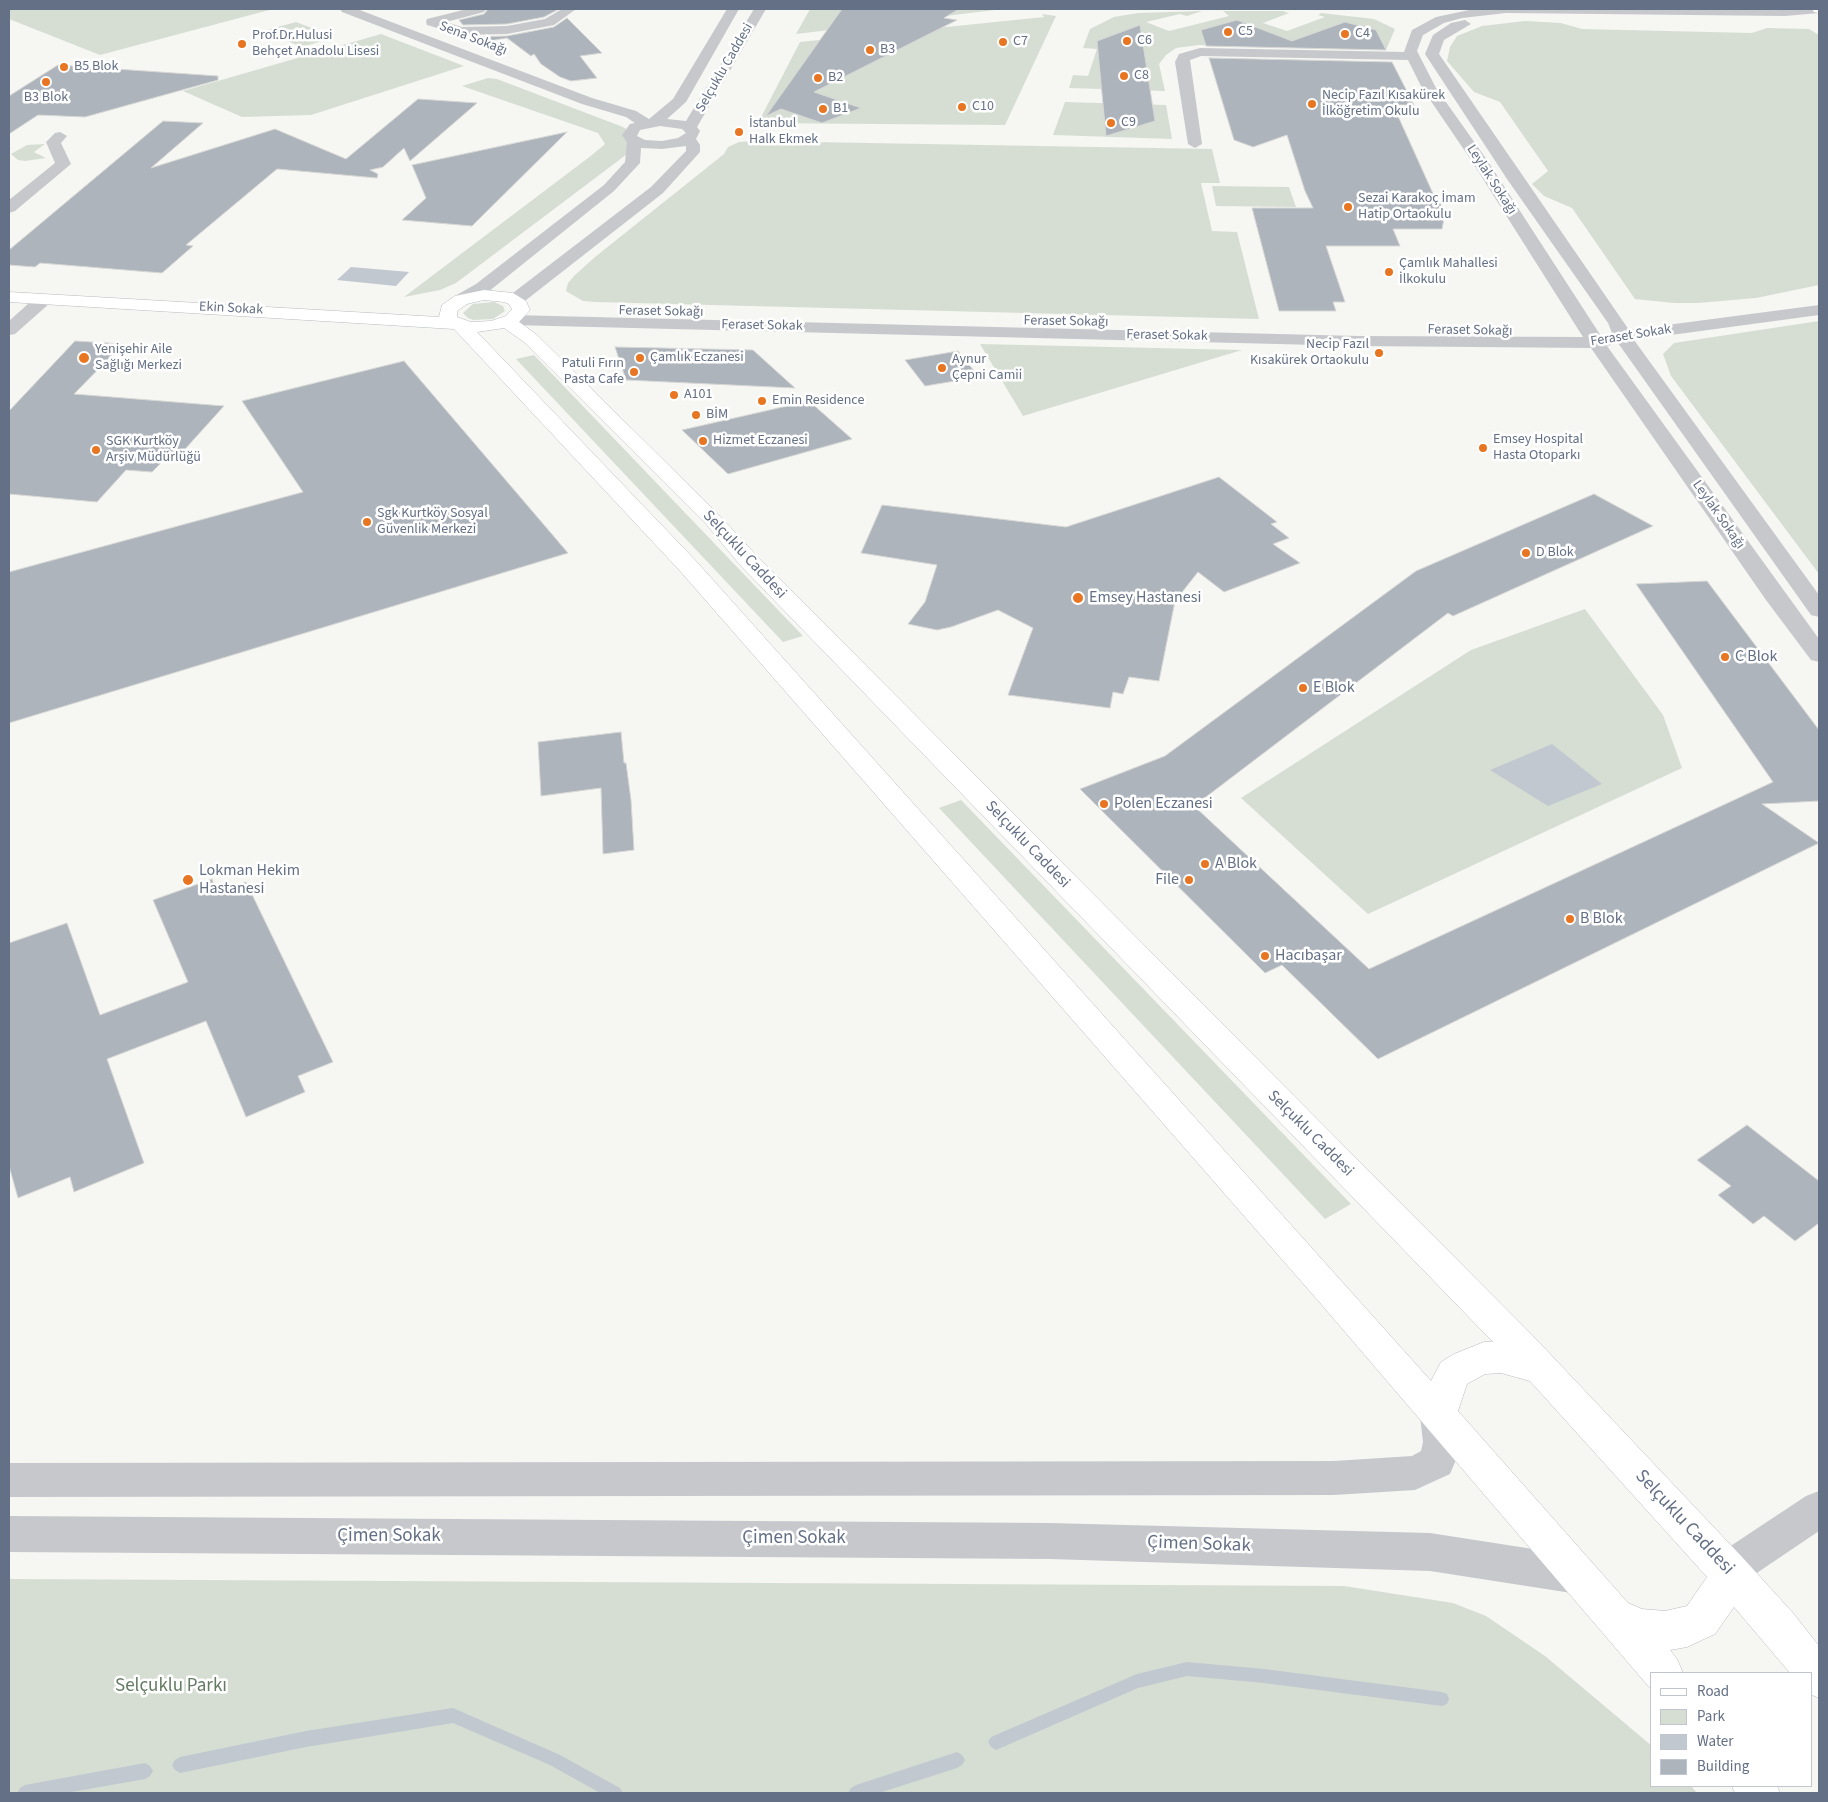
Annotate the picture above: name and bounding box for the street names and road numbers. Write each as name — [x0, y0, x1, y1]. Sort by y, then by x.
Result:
street label: Sena Sokağı — [437, 18, 509, 60]
street label: Selçuklu Caddesi — [693, 21, 757, 115]
street label: Leylak Sokağı — [1462, 142, 1520, 218]
street label: Ekin Sokak — [199, 299, 263, 319]
street label: Feraset Sokağı — [618, 303, 704, 321]
street label: Feraset Sokağı — [1023, 313, 1109, 331]
street label: Feraset Sokak — [721, 317, 803, 335]
street label: Feraset Sokak — [1590, 321, 1672, 351]
street label: Feraset Sokağı — [1427, 322, 1513, 340]
street label: Feraset Sokak — [1126, 327, 1208, 345]
street label: Leylak Sokağı — [1688, 477, 1748, 553]
street label: Selçuklu Caddesi — [698, 507, 790, 603]
street label: Selçuklu Caddesi — [980, 797, 1074, 893]
street label: Selçuklu Caddesi — [1263, 1087, 1357, 1181]
street label: Selçuklu Caddesi — [1629, 1466, 1739, 1580]
street label: Çimen Sokak — [337, 1526, 441, 1548]
street label: Çimen Sokak — [742, 1528, 846, 1550]
street label: Çimen Sokak — [1147, 1532, 1251, 1558]

